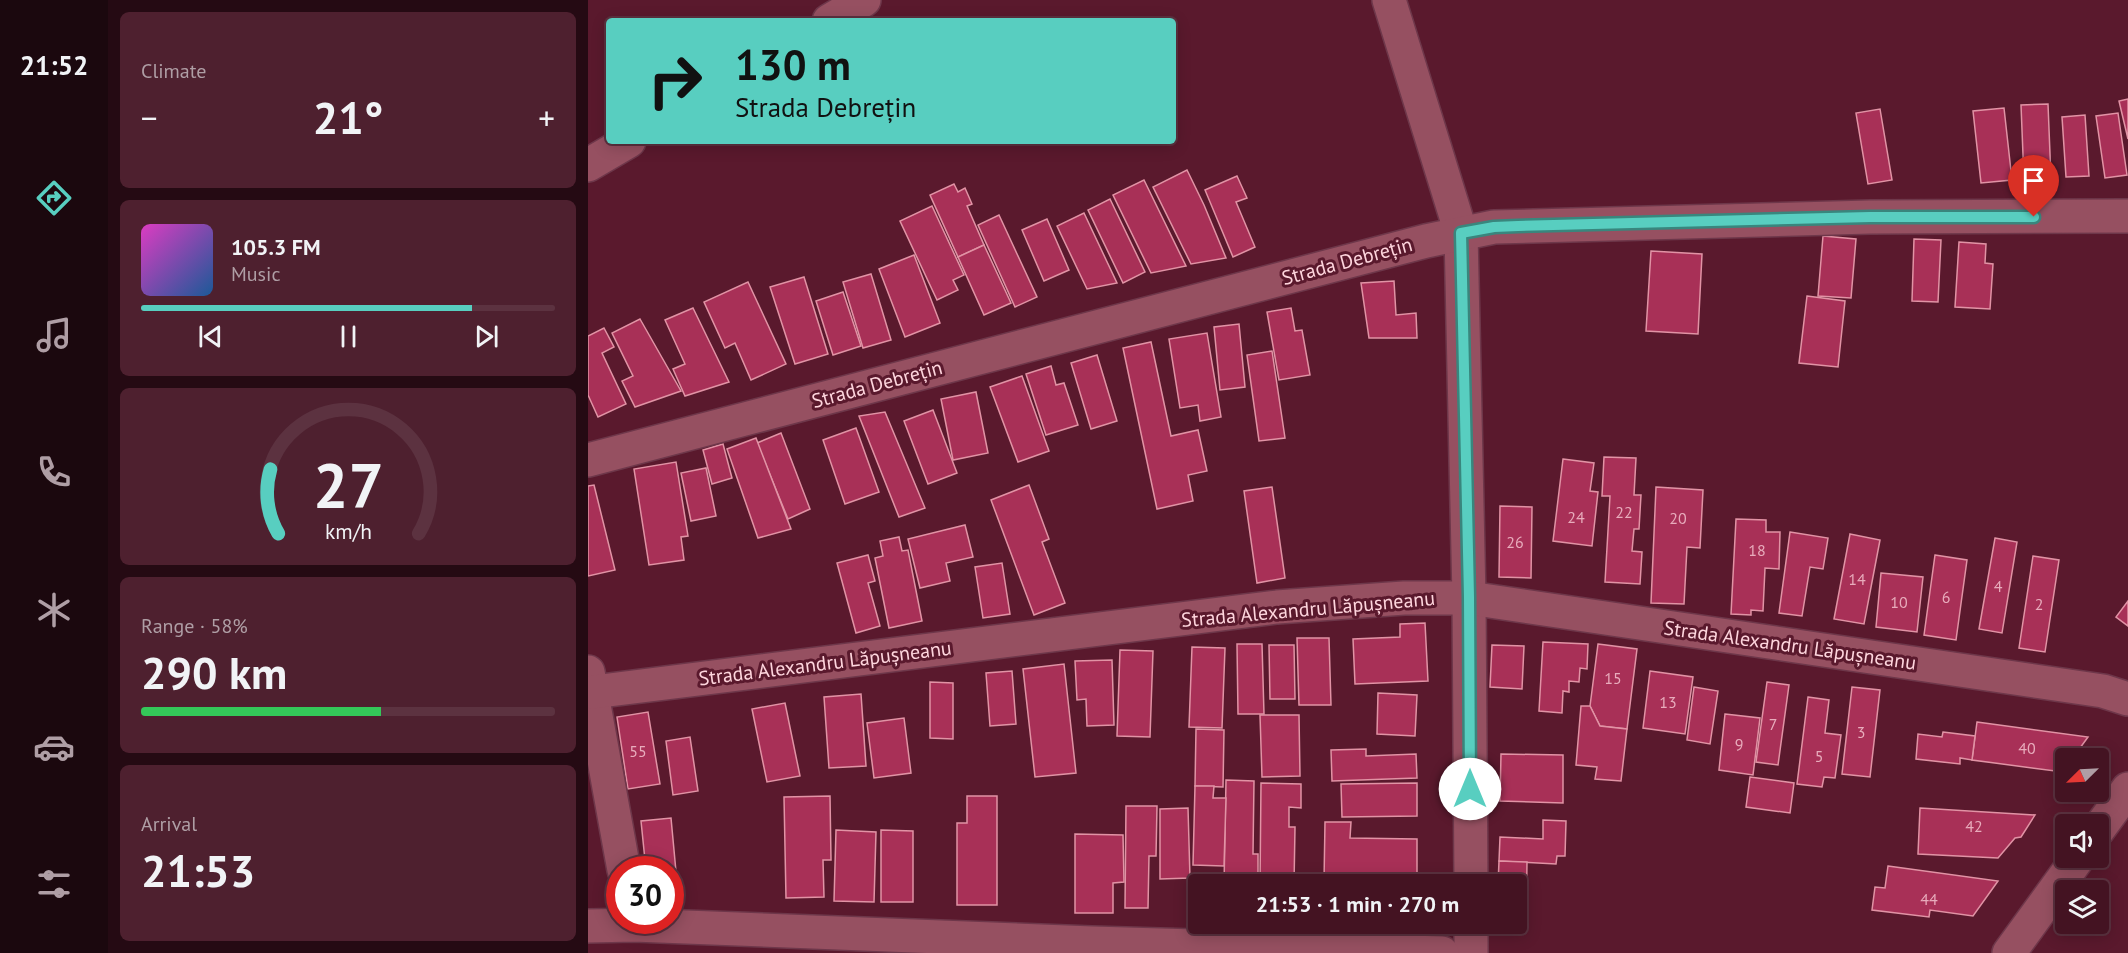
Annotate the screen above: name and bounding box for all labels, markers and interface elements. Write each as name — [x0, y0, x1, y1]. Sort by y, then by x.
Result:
text: 130 m — [735, 37, 851, 92]
icon: right — [636, 42, 714, 120]
text: 21:52 — [20, 48, 88, 82]
text: Climate — [141, 58, 207, 84]
text: 21° — [313, 88, 383, 146]
text: Strada Debrețin — [735, 90, 916, 124]
text: − — [141, 96, 158, 139]
text: + — [538, 96, 555, 139]
pin — [2008, 155, 2059, 217]
icon: arrive — [2017, 164, 2050, 197]
icon: directions — [33, 177, 75, 219]
street label: Strada Debrețin — [1279, 231, 1415, 291]
text: 105.3 FM — [231, 233, 321, 261]
text: Music — [231, 261, 280, 287]
icon: music — [33, 314, 75, 356]
icon: previous — [194, 320, 227, 353]
icon: pause — [332, 320, 365, 353]
icon: next — [470, 320, 503, 353]
street label: Strada Debrețin — [809, 354, 945, 414]
text: 27 — [313, 444, 383, 525]
icon: phone — [33, 451, 75, 493]
house number: 22 — [1615, 502, 1633, 522]
house number: 24 — [1567, 507, 1585, 527]
house number: 20 — [1669, 508, 1687, 528]
text: km/h — [324, 517, 371, 545]
house number: 26 — [1506, 532, 1524, 552]
house number: 18 — [1748, 540, 1766, 560]
house number: 14 — [1848, 569, 1866, 589]
house number: 4 — [1994, 576, 2003, 596]
street label: Strada Alexandru Lăpușneanu — [1180, 585, 1436, 633]
house number: 6 — [1942, 587, 1950, 607]
icon: climate — [33, 589, 75, 631]
house number: 10 — [1890, 592, 1908, 612]
house number: 2 — [2035, 594, 2043, 614]
text: Range · 58% — [141, 613, 248, 639]
street label: Strada Alexandru Lăpușneanu — [1662, 614, 1918, 676]
street label: Strada Alexandru Lăpușneanu — [697, 635, 953, 691]
text: 290 km — [141, 643, 287, 701]
house number: 15 — [1604, 668, 1622, 688]
house number: 13 — [1659, 692, 1677, 712]
house number: 7 — [1769, 714, 1777, 734]
house number: 3 — [1857, 722, 1865, 742]
icon: car — [33, 726, 75, 768]
house number: 9 — [1735, 734, 1743, 754]
house number: 40 — [2018, 738, 2036, 758]
house number: 55 — [629, 741, 647, 761]
house number: 5 — [1815, 746, 1823, 766]
north arrow — [2055, 748, 2109, 802]
map controls — [2055, 748, 2109, 934]
position arrow — [1438, 757, 1502, 821]
text: Arrival — [141, 811, 197, 837]
button: sound — [2055, 814, 2109, 868]
house number: 42 — [1965, 816, 1983, 836]
text: 21:53 — [141, 841, 255, 899]
speed limit sign: 30 — [606, 856, 684, 934]
icon: filters — [33, 863, 75, 905]
button: layers — [2055, 880, 2109, 934]
house number: 44 — [1920, 889, 1938, 909]
text: 21:53 · 1 min · 270 m — [1256, 890, 1459, 918]

